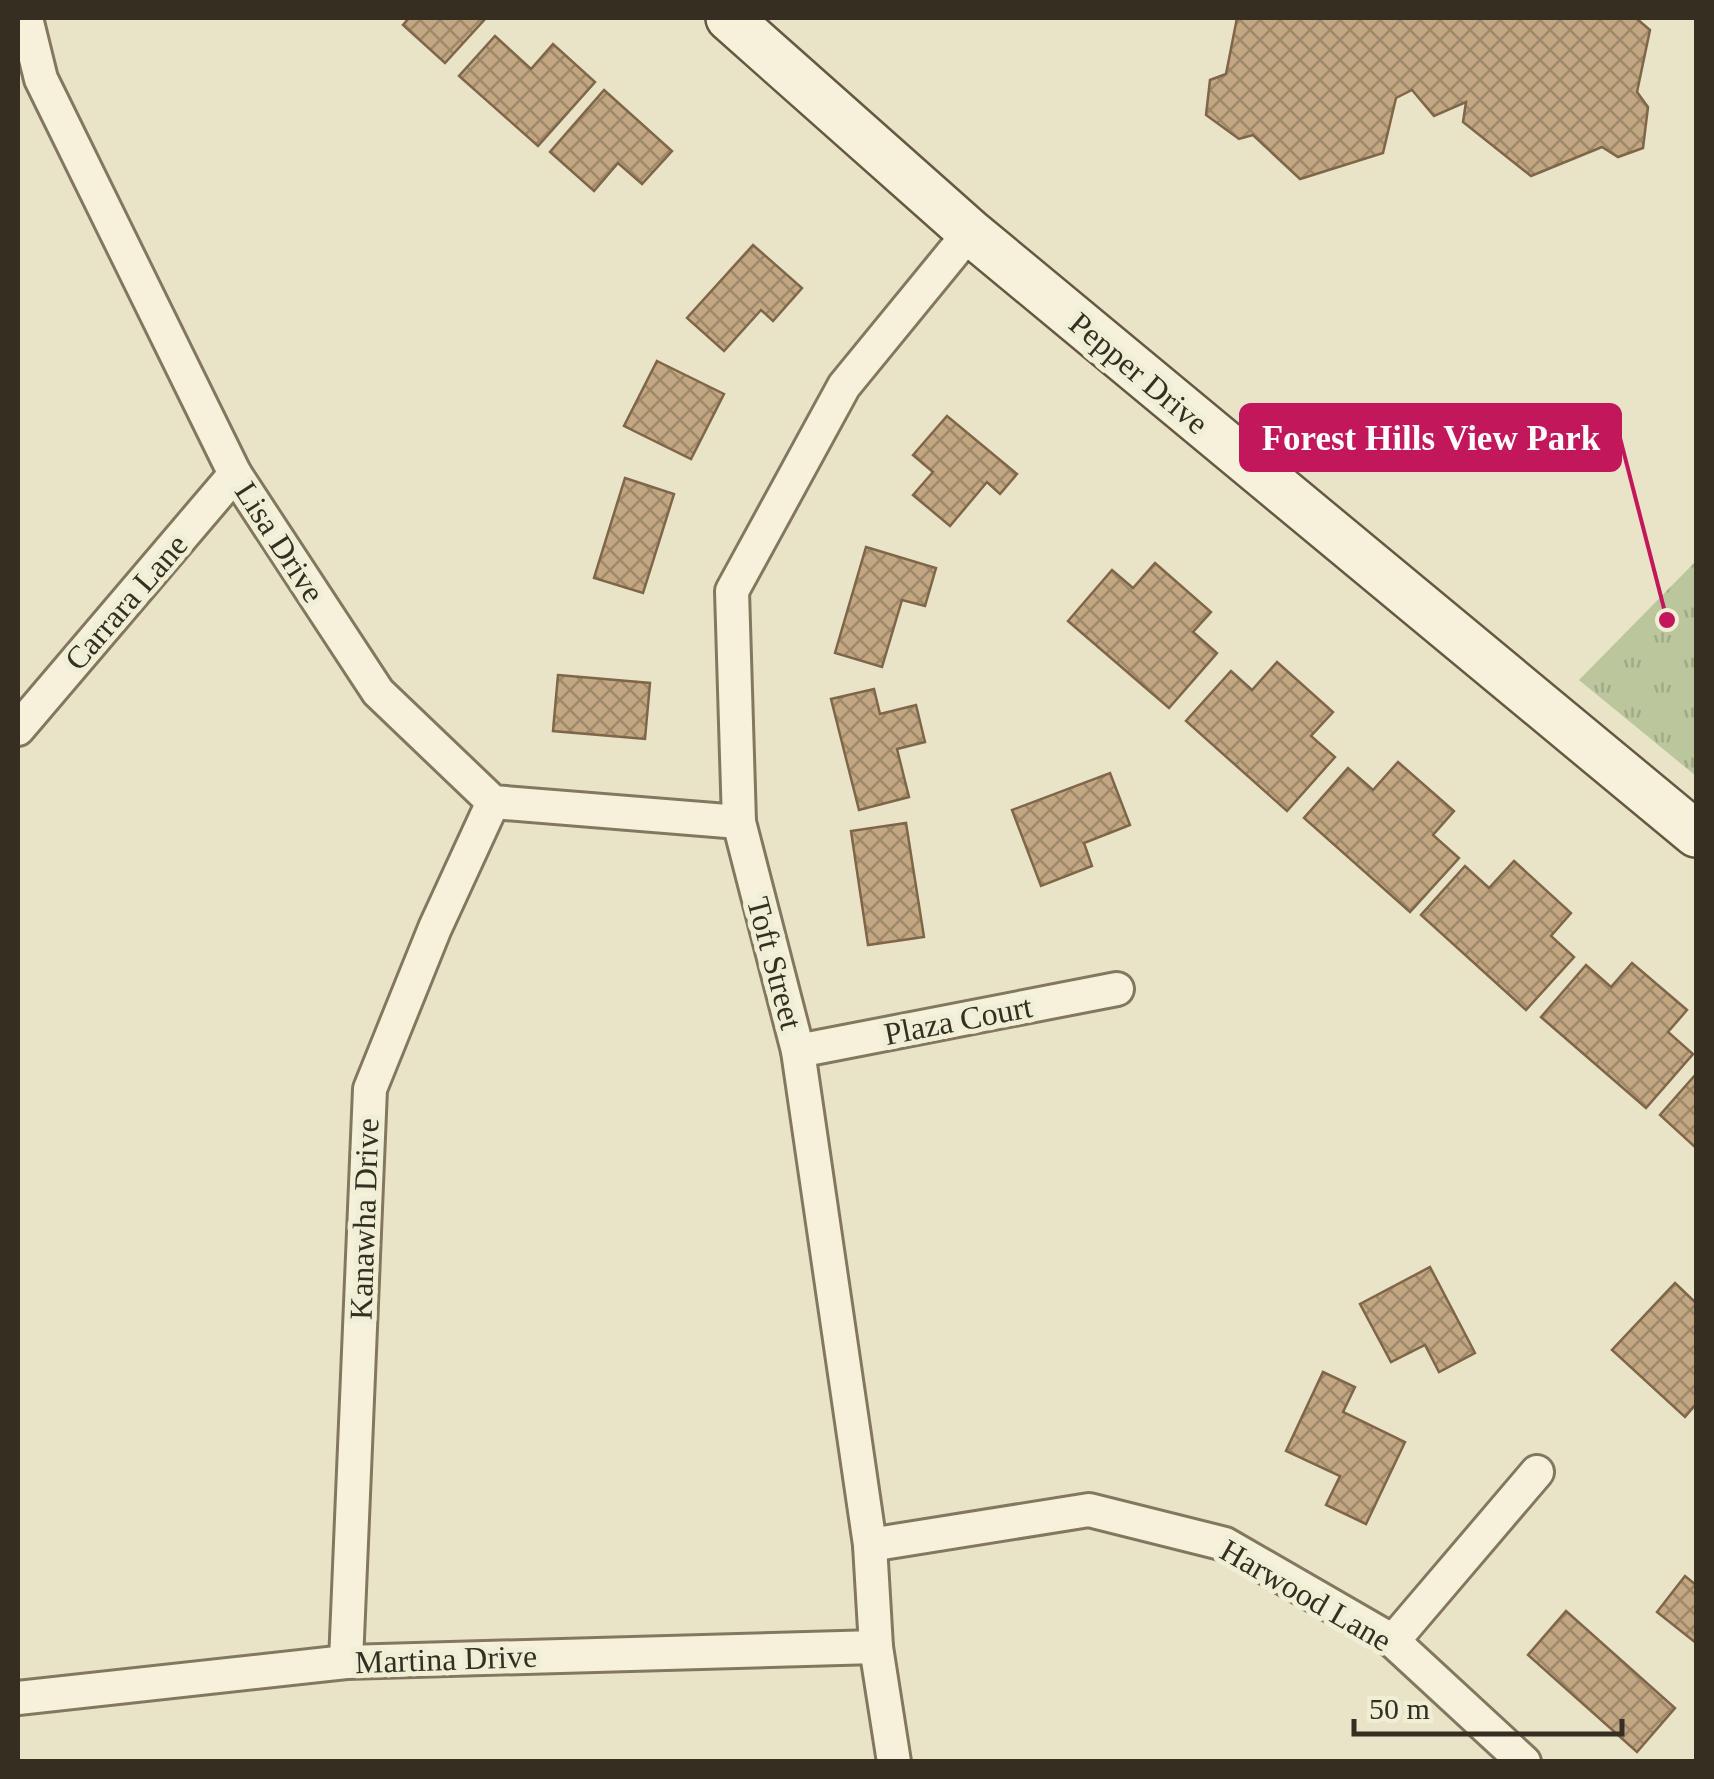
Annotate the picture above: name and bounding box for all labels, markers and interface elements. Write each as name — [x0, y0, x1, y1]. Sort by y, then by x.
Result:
street label: Pepper Drive — [1062, 305, 1216, 441]
callout: Forest Hills View Park — [1241, 405, 1620, 470]
text: Forest Hills View Park — [1262, 419, 1601, 458]
street label: Lisa Drive — [228, 475, 332, 609]
street label: Carrara Lane — [57, 527, 195, 677]
street label: Toft Street — [740, 893, 810, 1033]
street label: Plaza Court — [881, 988, 1035, 1052]
street label: Kanawha Drive — [342, 1118, 386, 1320]
street label: Harwood Lane — [1214, 1532, 1398, 1658]
street label: Martina Drive — [354, 1638, 538, 1680]
scale bar — [1354, 1674, 1622, 1736]
text: 50 m — [1369, 1692, 1430, 1725]

